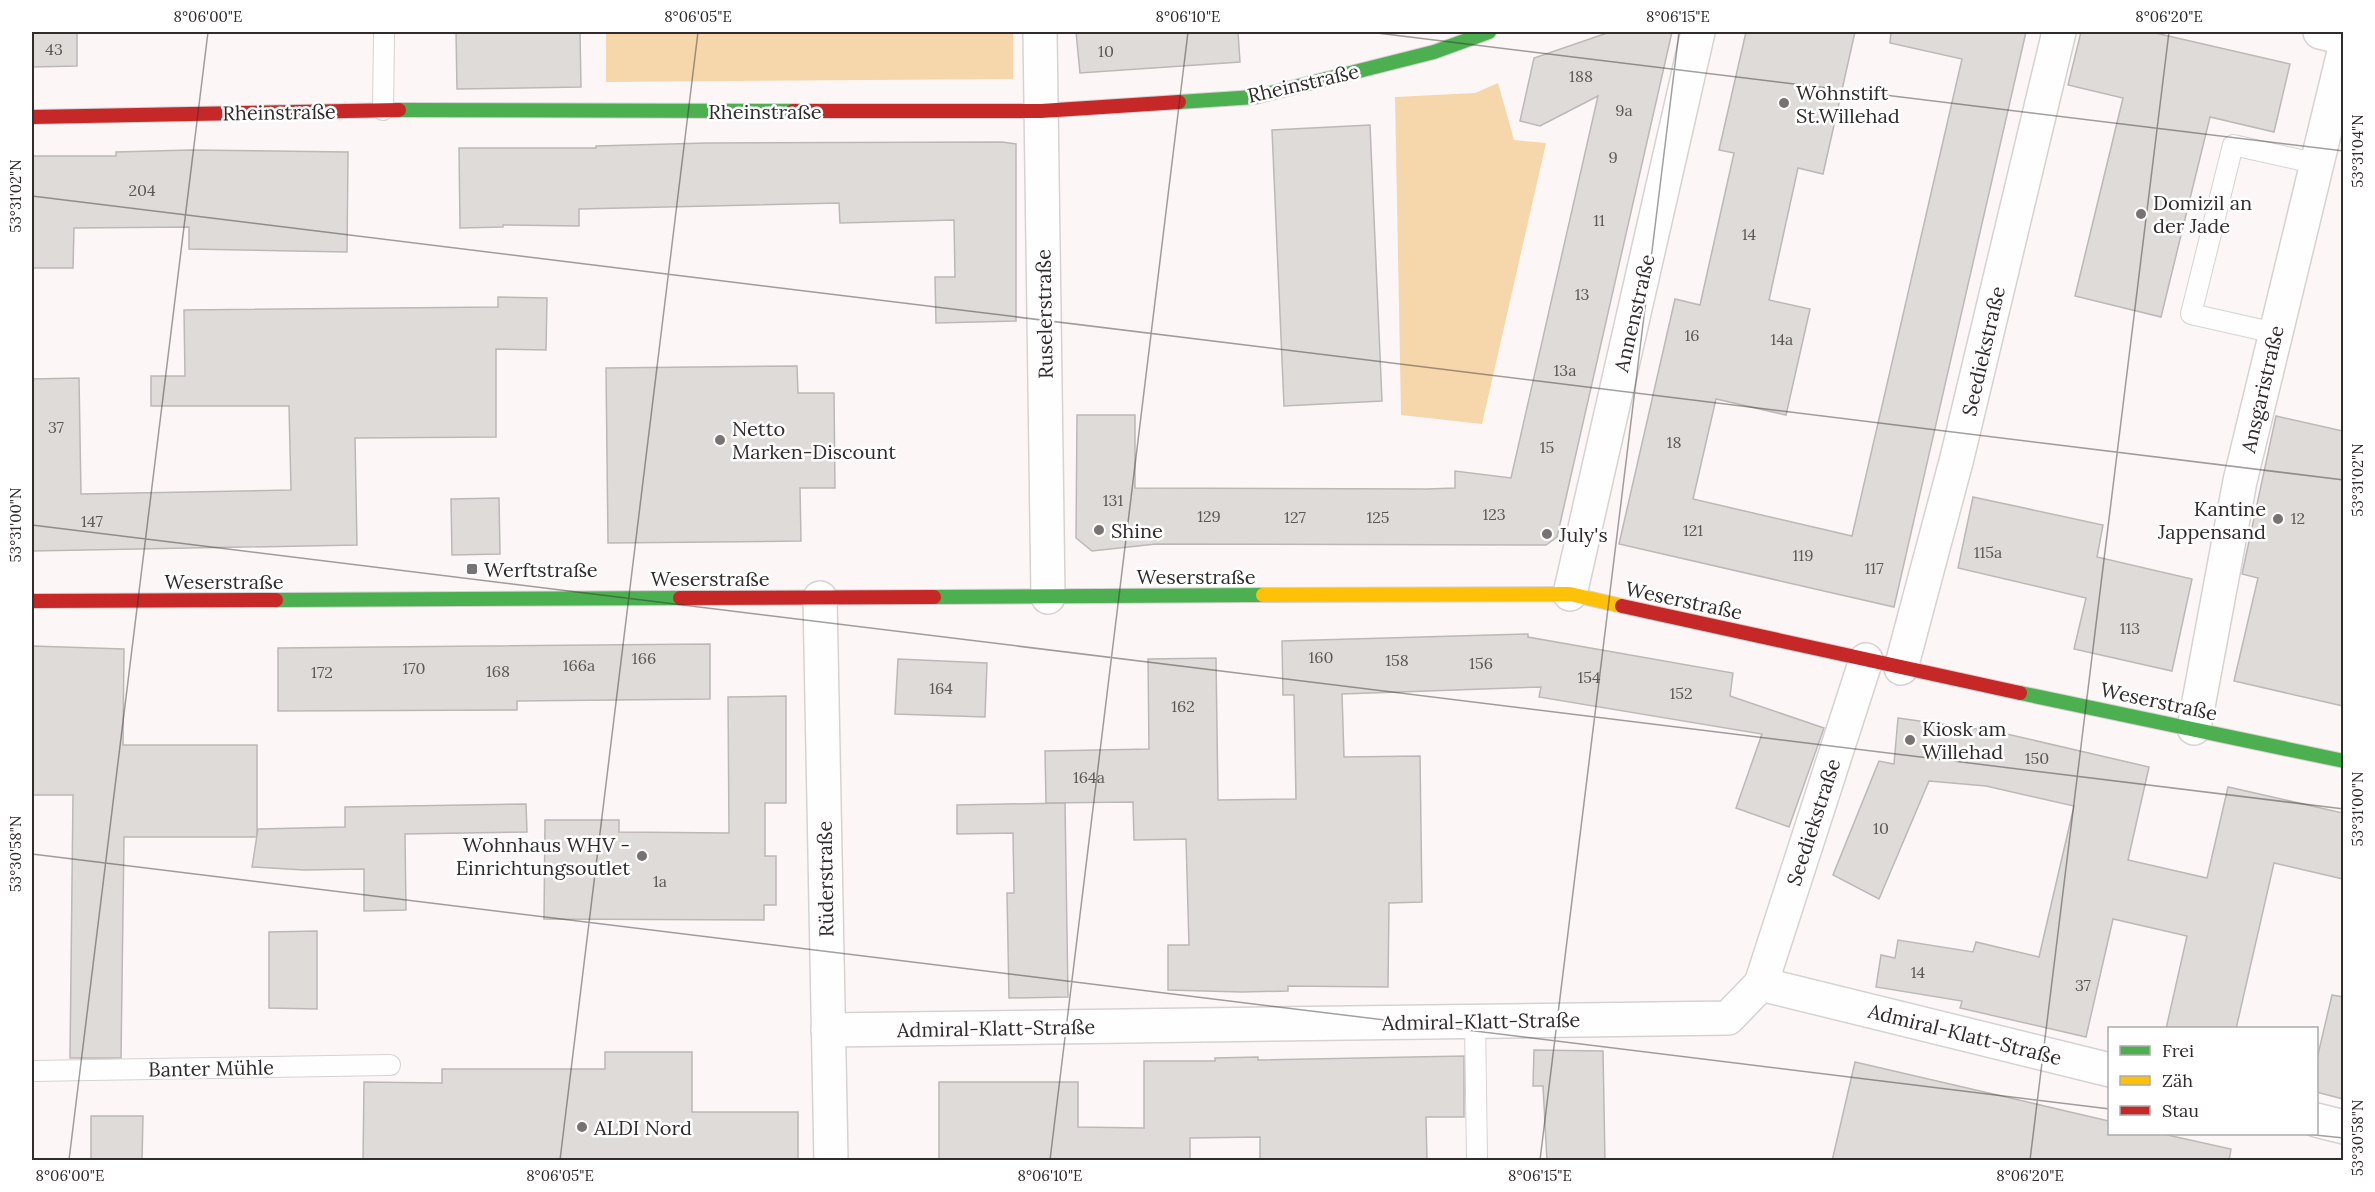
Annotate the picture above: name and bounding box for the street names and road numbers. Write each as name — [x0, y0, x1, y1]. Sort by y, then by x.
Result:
street label: Rheinstraße — [1245, 58, 1361, 108]
street label: Rheinstraße — [222, 99, 336, 125]
street label: Rheinstraße — [708, 99, 822, 124]
street label: Ruselerstraße — [1030, 249, 1058, 379]
street label: Annenstraße — [1608, 252, 1660, 375]
street label: Seediekstraße — [1956, 284, 2010, 418]
street label: Ansgaristraße — [2235, 323, 2289, 456]
street label: Weserstraße — [1136, 564, 1256, 589]
street label: Weserstraße — [650, 566, 770, 591]
street label: Weserstraße — [164, 569, 284, 594]
street label: Weserstraße — [1623, 575, 1745, 625]
street label: Weserstraße — [2098, 676, 2220, 726]
street label: Seediekstraße — [1781, 755, 1845, 889]
street label: Rüderstraße — [811, 821, 839, 937]
street label: Admiral-Klatt-Straße — [1865, 998, 2064, 1070]
street label: Admiral-Klatt-Straße — [1381, 1007, 1581, 1035]
street label: Admiral-Klatt-Straße — [896, 1014, 1096, 1042]
street label: Banter Mühle — [148, 1054, 274, 1082]

